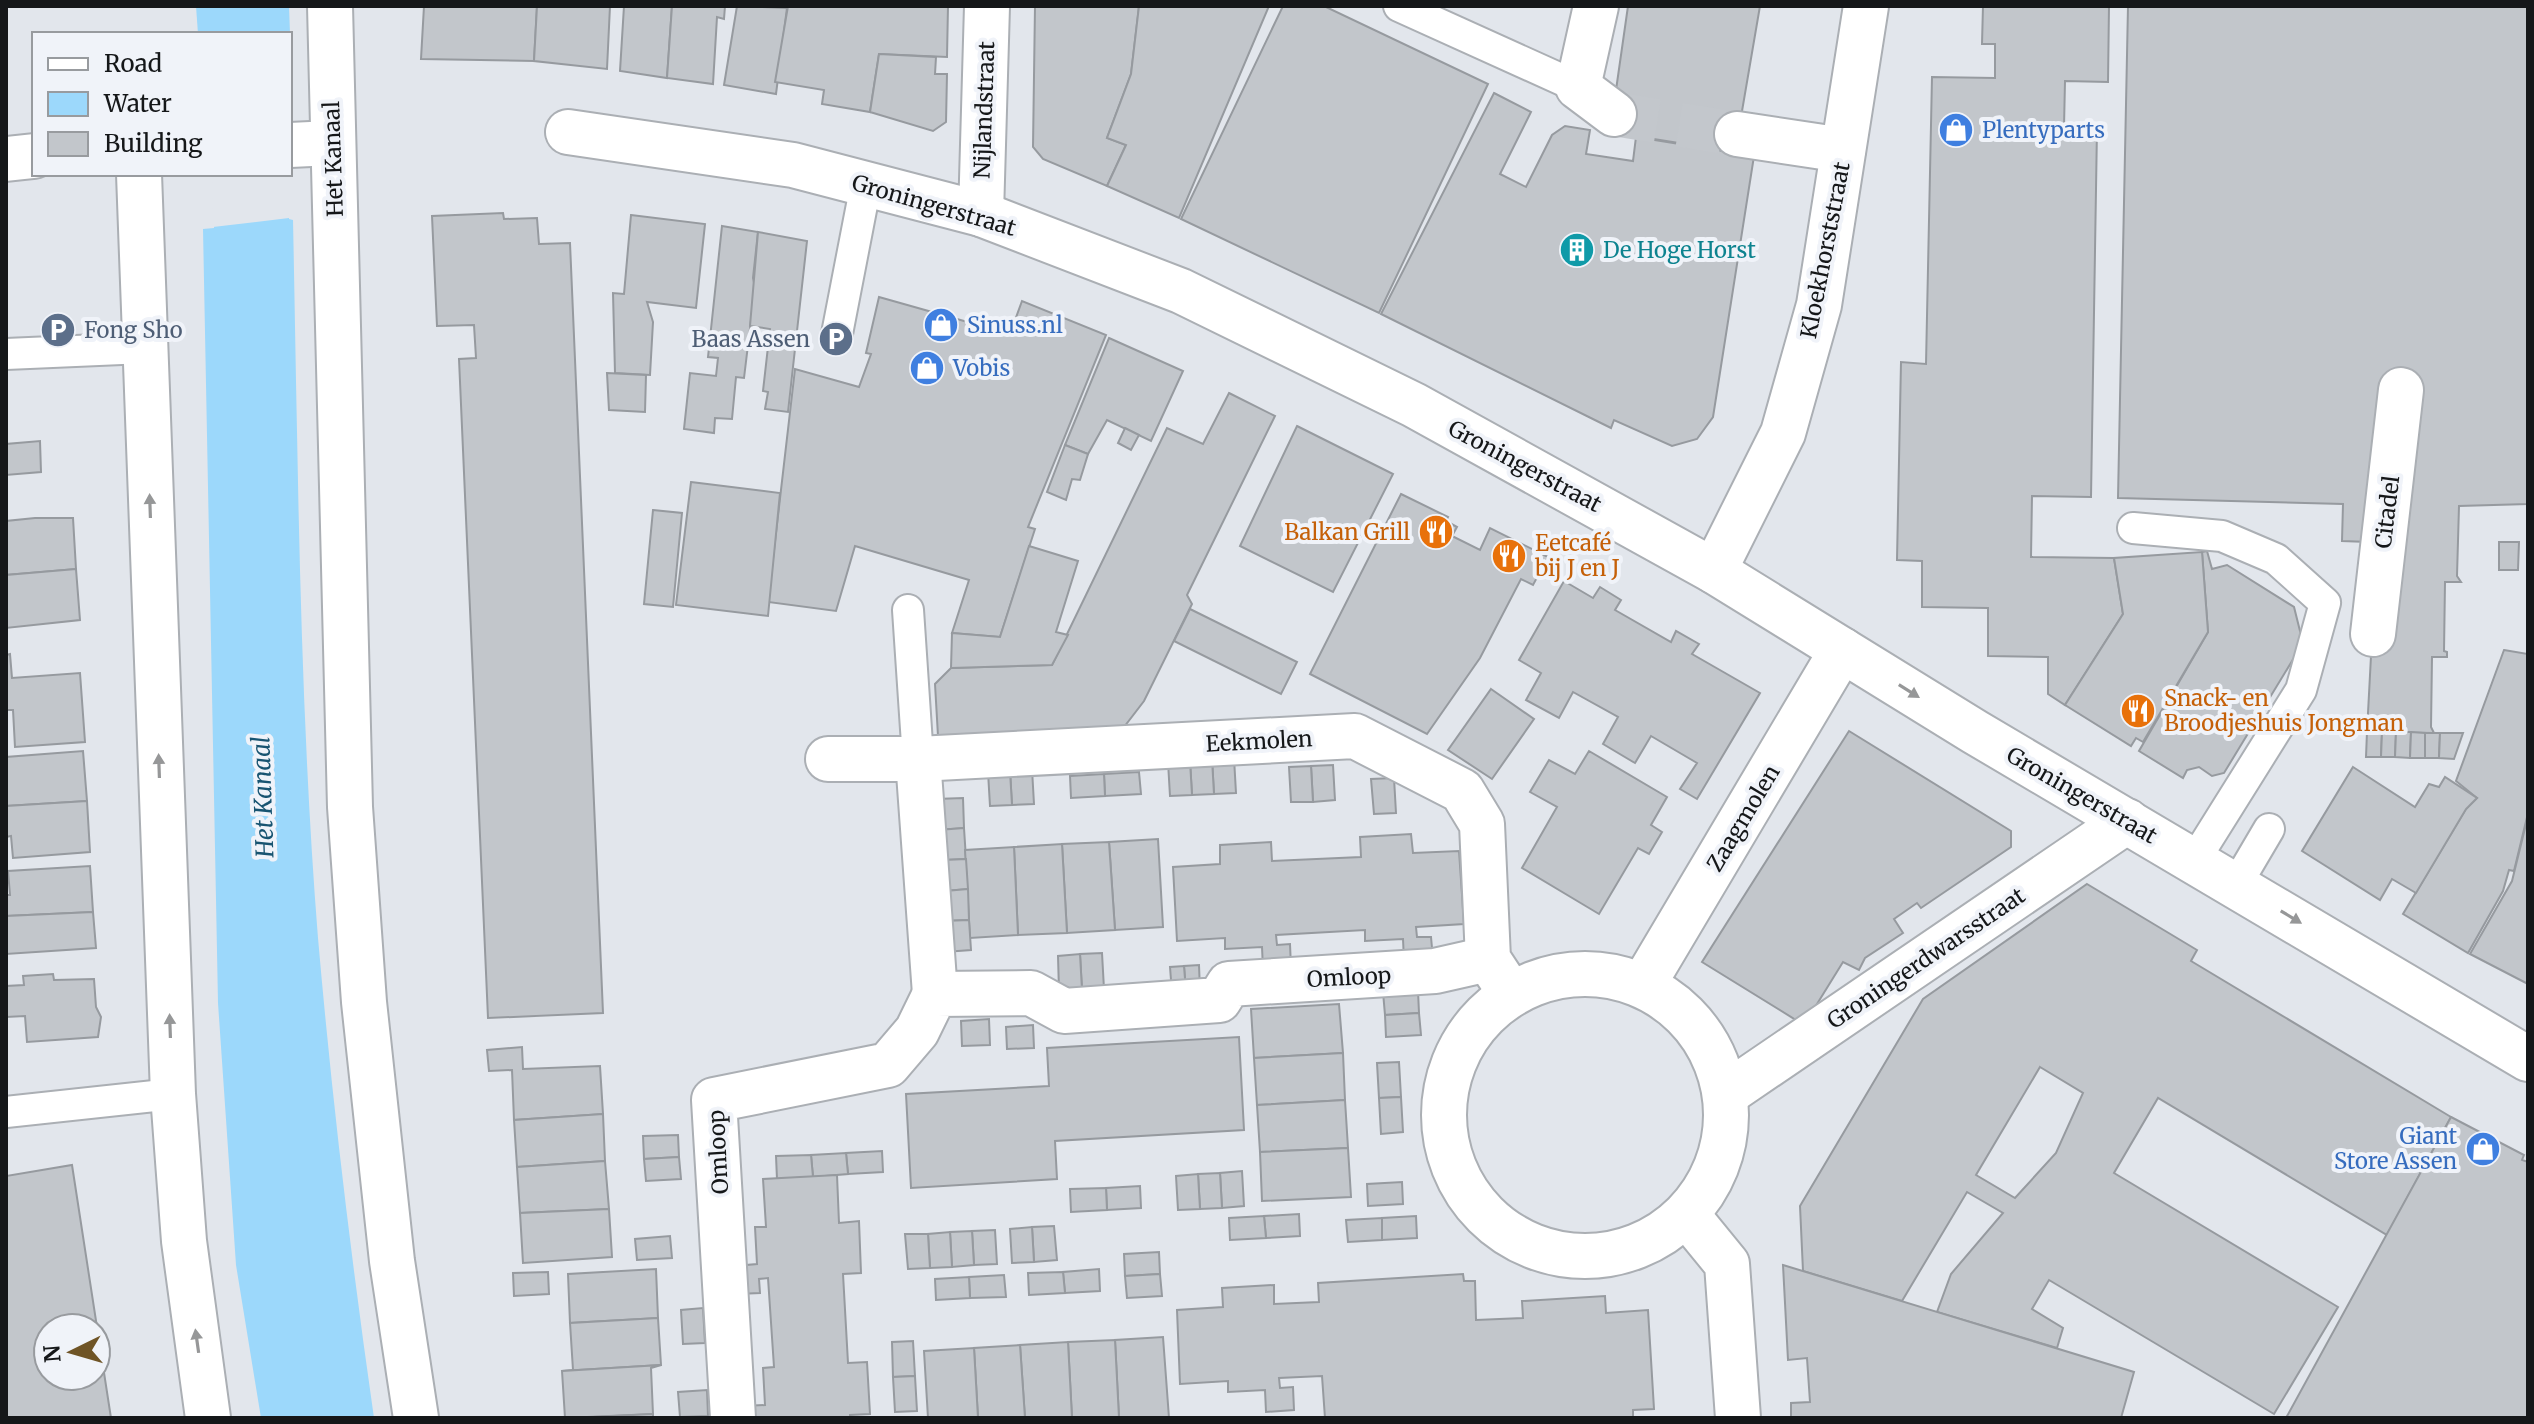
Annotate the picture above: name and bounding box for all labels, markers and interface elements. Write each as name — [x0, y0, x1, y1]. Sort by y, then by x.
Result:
legend — [32, 32, 292, 176]
street label: Nijlandstraat — [968, 40, 1000, 179]
text: Road — [104, 48, 162, 79]
text: Water — [103, 88, 172, 119]
street label: Het Kanaal — [317, 101, 349, 217]
shop icon: Plentyparts — [1937, 111, 1975, 149]
place label: Plentyparts — [1982, 116, 2105, 144]
text: Building — [104, 128, 203, 159]
street label: Kloekhorststraat — [1794, 159, 1856, 341]
street label: Groningerstraat — [849, 168, 1020, 242]
building icon: De Hoge Horst — [1558, 231, 1596, 269]
place label: De Hoge Horst — [1603, 236, 1756, 264]
shop icon: Sinuss.nl — [922, 306, 960, 344]
parking icon: Fong Sho — [39, 311, 77, 349]
place label: Sinuss.nl — [967, 311, 1063, 339]
place label: Fong Sho — [84, 316, 183, 344]
parking icon: Baas Assen — [817, 320, 855, 358]
place label: Baas Assen — [692, 325, 810, 353]
shop icon: Vobis — [908, 349, 946, 387]
place label: Vobis — [952, 354, 1010, 382]
street label: Groningerstraat — [1444, 414, 1607, 518]
street label: Citadel — [2369, 474, 2405, 550]
one-way arrow — [144, 493, 156, 518]
restaurant icon: Balkan Grill — [1417, 513, 1455, 551]
place label: Balkan Grill — [1284, 518, 1410, 546]
place label: Eetcafé bij J en J — [1534, 529, 1620, 582]
restaurant icon: Eetcafé bij J en J — [1490, 537, 1528, 575]
one-way arrow — [1898, 684, 1920, 698]
place label: Snack- en Broodjeshuis Jongman — [2164, 684, 2405, 737]
restaurant icon: Snack- en Broodjeshuis Jongman — [2119, 692, 2157, 730]
street label: Eekmolen — [1205, 724, 1313, 758]
water label: Het Kanaal — [245, 736, 281, 859]
street label: Groningerstraat — [2002, 741, 2163, 850]
one-way arrow — [153, 753, 166, 778]
street label: Zaagmolen — [1700, 759, 1786, 876]
street label: Groningerdwarsstraat — [1822, 881, 2031, 1035]
one-way arrow — [2280, 910, 2302, 924]
street label: Omloop — [1306, 961, 1392, 993]
one-way arrow — [163, 1013, 176, 1038]
street label: Omloop — [702, 1109, 734, 1195]
place label: Giant Store Assen — [2334, 1122, 2457, 1175]
shop icon: Giant Store Assen — [2464, 1130, 2502, 1168]
north arrow — [32, 1312, 112, 1392]
one-way arrow — [190, 1328, 203, 1353]
text: N — [37, 1343, 67, 1364]

